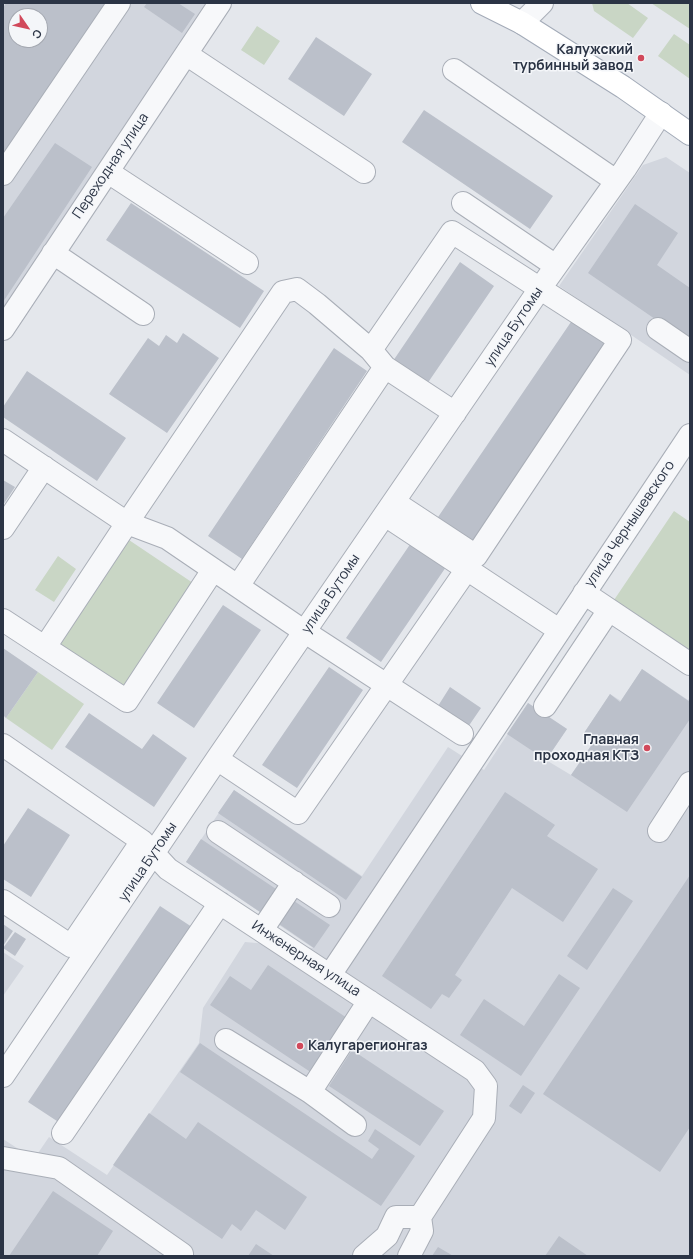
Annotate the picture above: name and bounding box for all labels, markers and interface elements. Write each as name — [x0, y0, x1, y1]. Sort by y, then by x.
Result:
north arrow — [8, 8, 48, 48]
text: С — [29, 27, 46, 42]
place label: Калужский турбинный завод — [513, 42, 633, 74]
marker: Калужский турбинный завод — [636, 53, 646, 63]
street label: Переходная улица — [69, 110, 153, 222]
street label: улица Бутомы — [481, 284, 547, 370]
street label: улица Чернышевского — [581, 457, 679, 591]
street label: улица Бутомы — [298, 551, 364, 637]
place label: Главная проходная КТЗ — [534, 732, 639, 764]
marker: Главная проходная КТЗ — [642, 743, 652, 753]
street label: улица Бутомы — [115, 819, 181, 905]
street label: Инженерная улица — [248, 918, 364, 1000]
place label: Калугарегионгаз — [308, 1038, 428, 1054]
marker: Калугарегионгаз — [295, 1041, 305, 1051]

